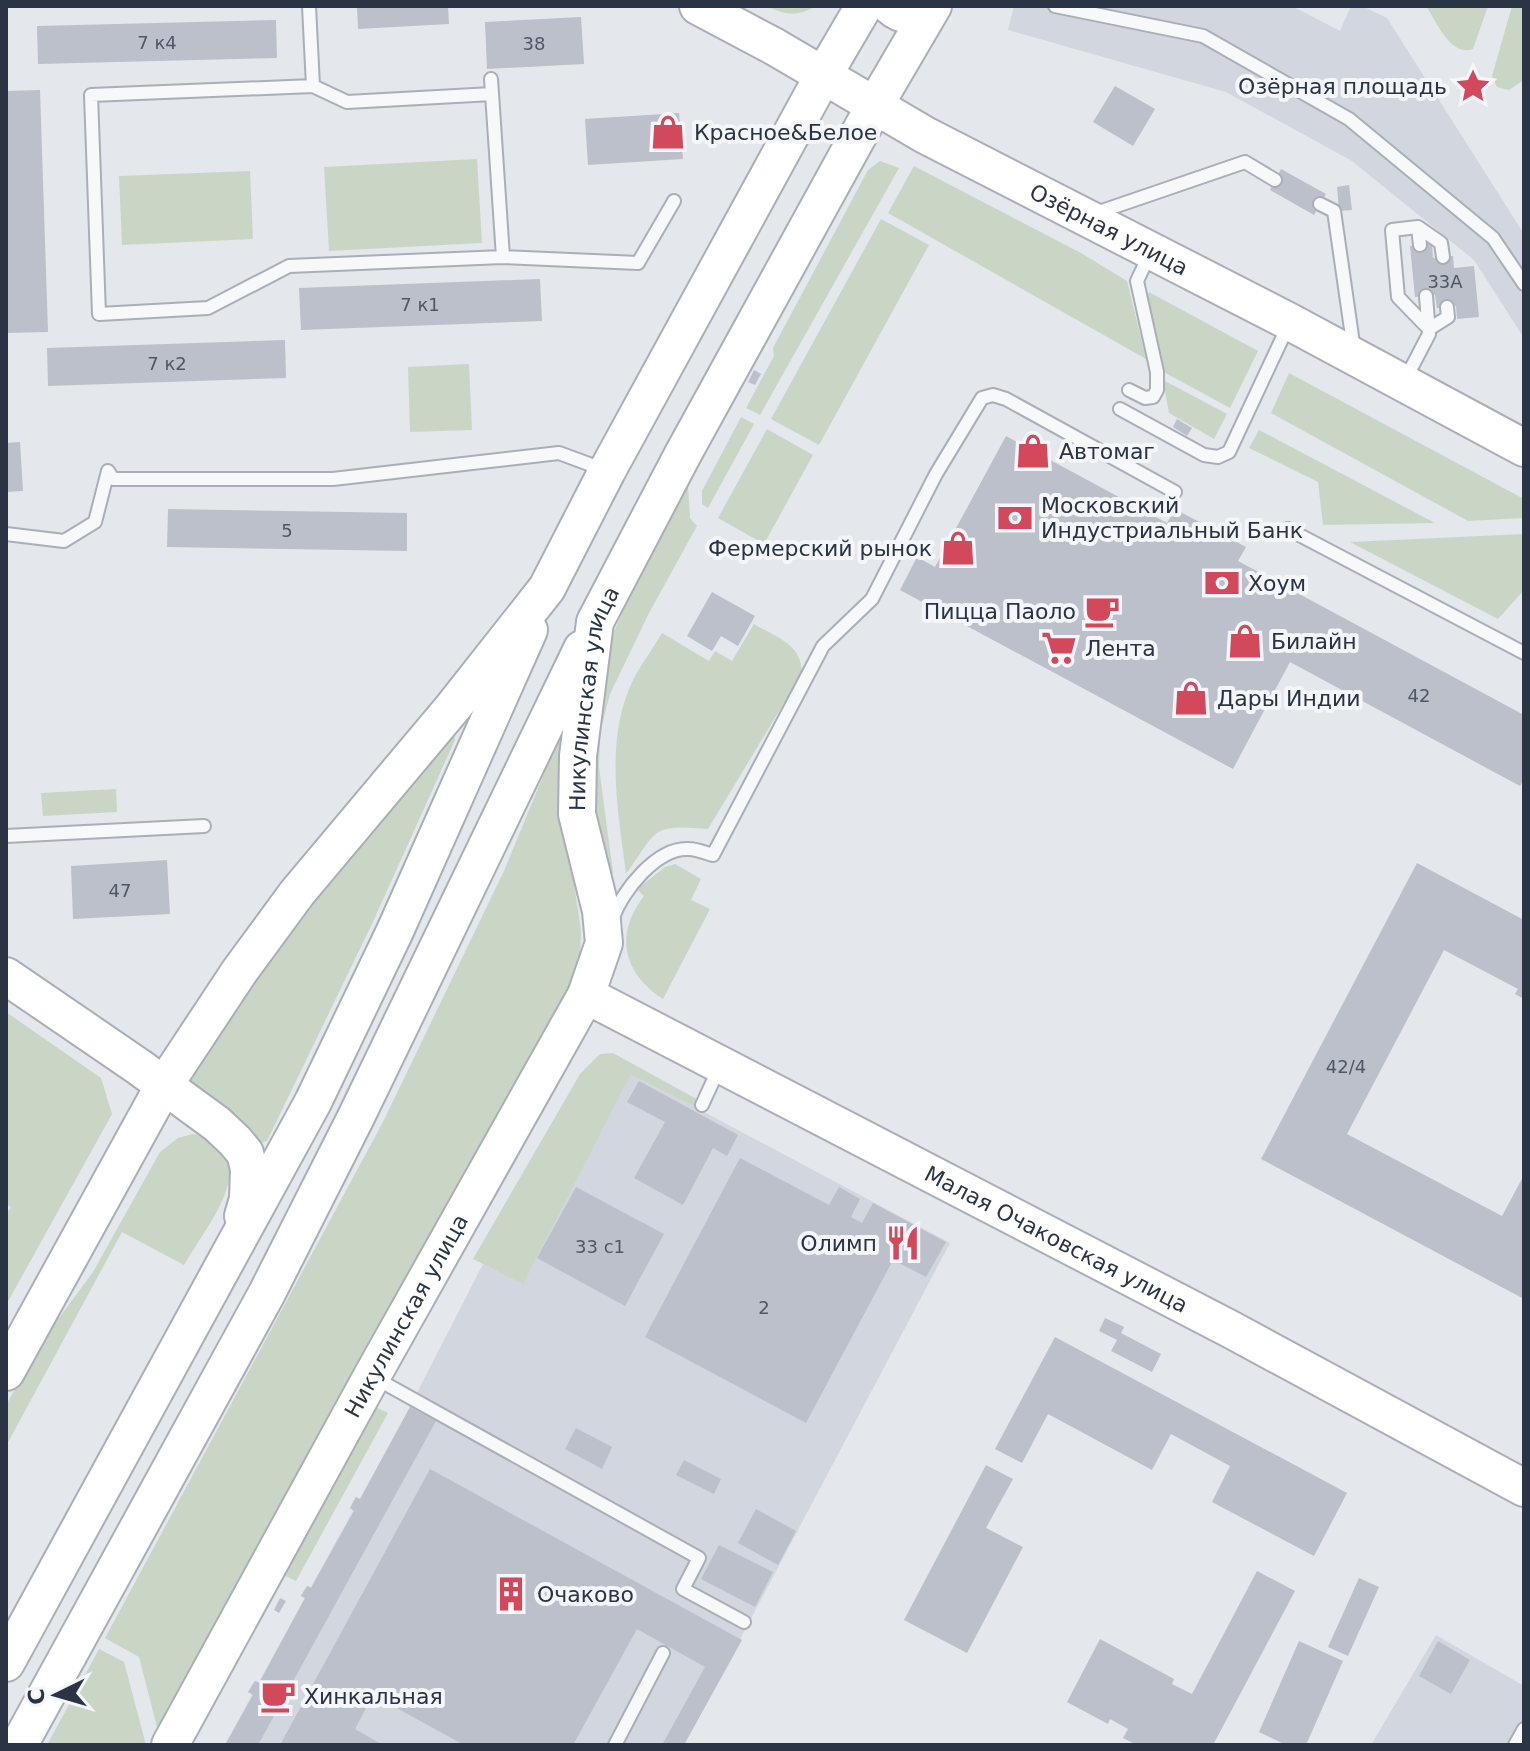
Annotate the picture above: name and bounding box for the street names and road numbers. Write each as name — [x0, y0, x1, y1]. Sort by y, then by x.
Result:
street label: Озёрная улица — [1026, 178, 1192, 280]
street label: Никулинская улица — [565, 582, 624, 811]
street label: Малая Очаковская улица — [921, 1161, 1192, 1318]
street label: Никулинская улица — [339, 1210, 473, 1422]

